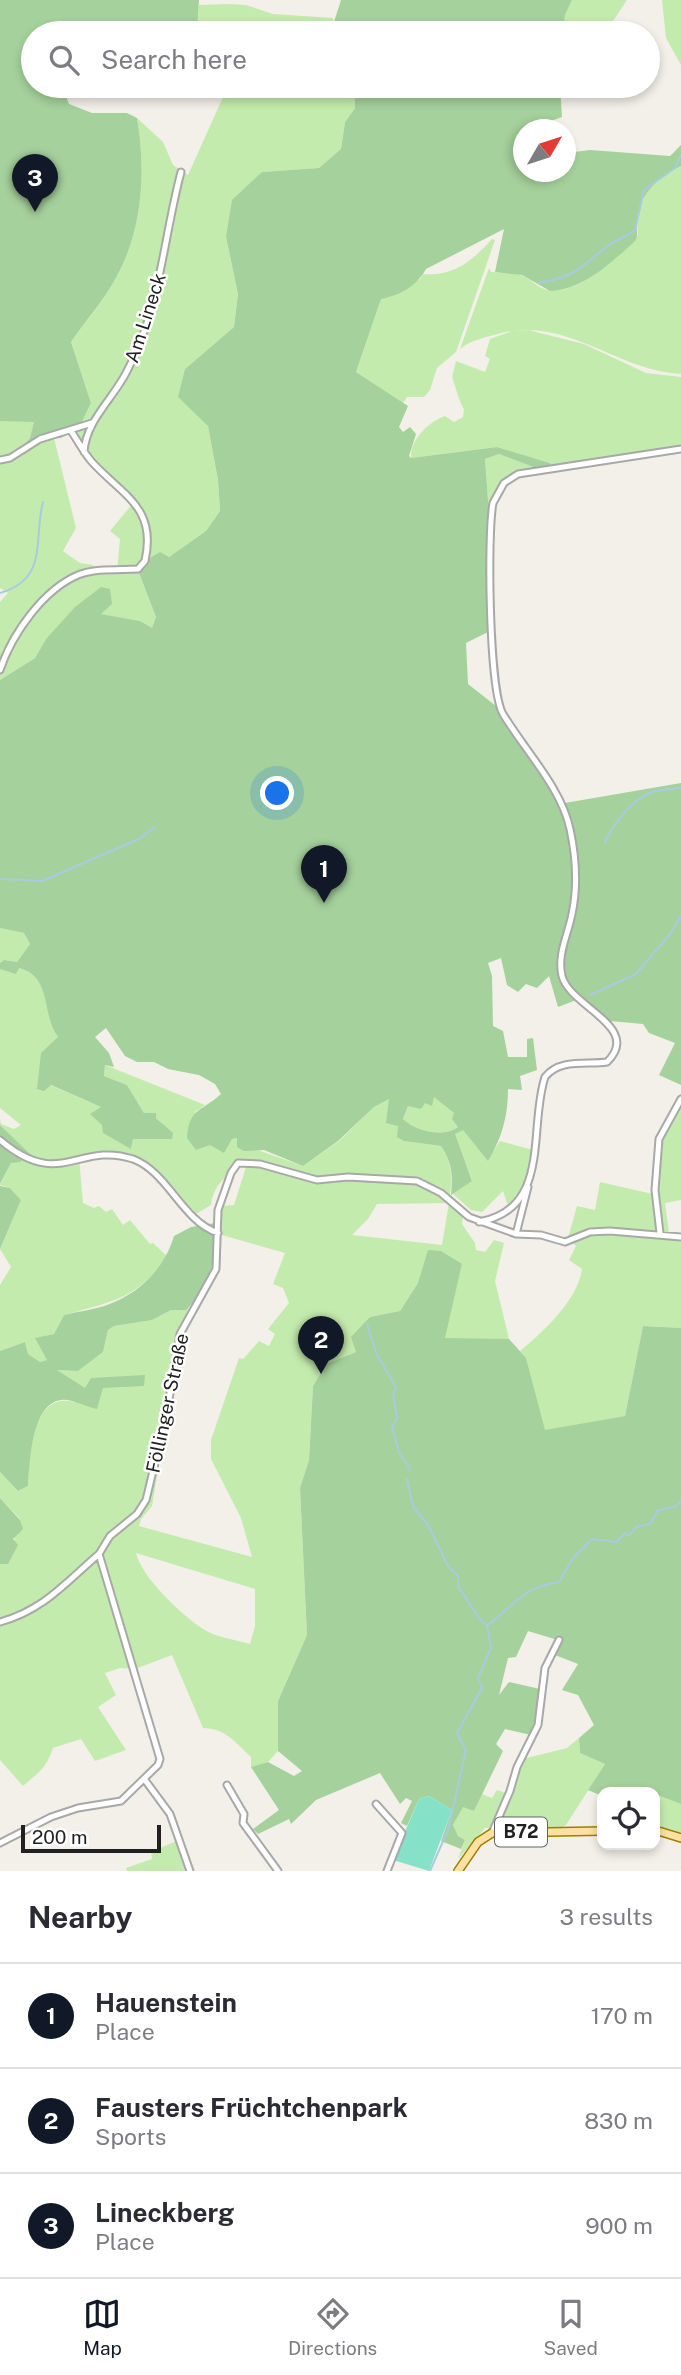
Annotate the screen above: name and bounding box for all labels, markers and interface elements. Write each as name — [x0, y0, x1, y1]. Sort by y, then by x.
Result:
search box — [21, 21, 660, 98]
icon: search — [45, 41, 83, 79]
text: Search here — [101, 44, 247, 75]
north arrow — [513, 119, 576, 182]
pin: 3 — [12, 154, 58, 212]
street label: Am Lineck — [120, 270, 170, 366]
your location — [260, 776, 294, 810]
pin: 1 — [301, 845, 347, 903]
pin: 2 — [298, 1316, 344, 1374]
street label: Föllinger Straße — [141, 1331, 193, 1475]
map controls — [597, 1787, 660, 1850]
button: locate — [597, 1787, 660, 1850]
road number: B72 — [495, 1818, 547, 1846]
scale bar — [21, 1822, 161, 1854]
text: 200 m — [32, 1826, 88, 1848]
text: Nearby — [28, 1899, 132, 1935]
text: 3 results — [559, 1903, 653, 1930]
text: Hauenstein — [95, 1987, 237, 2018]
text: 1 — [46, 2002, 56, 2029]
text: 170 m — [591, 2002, 653, 2029]
text: Place — [95, 2018, 155, 2045]
text: Fausters Früchtchenpark — [95, 2092, 408, 2123]
text: 2 — [44, 2107, 58, 2134]
text: 830 m — [584, 2107, 653, 2134]
text: Sports — [95, 2123, 166, 2150]
text: Lineckberg — [95, 2197, 234, 2228]
text: 3 — [43, 2212, 59, 2239]
text: 900 m — [585, 2212, 653, 2239]
text: Place — [95, 2228, 155, 2255]
tab: Map — [83, 2295, 122, 2359]
tab: Directions — [288, 2295, 377, 2359]
tab: Saved — [544, 2295, 598, 2359]

